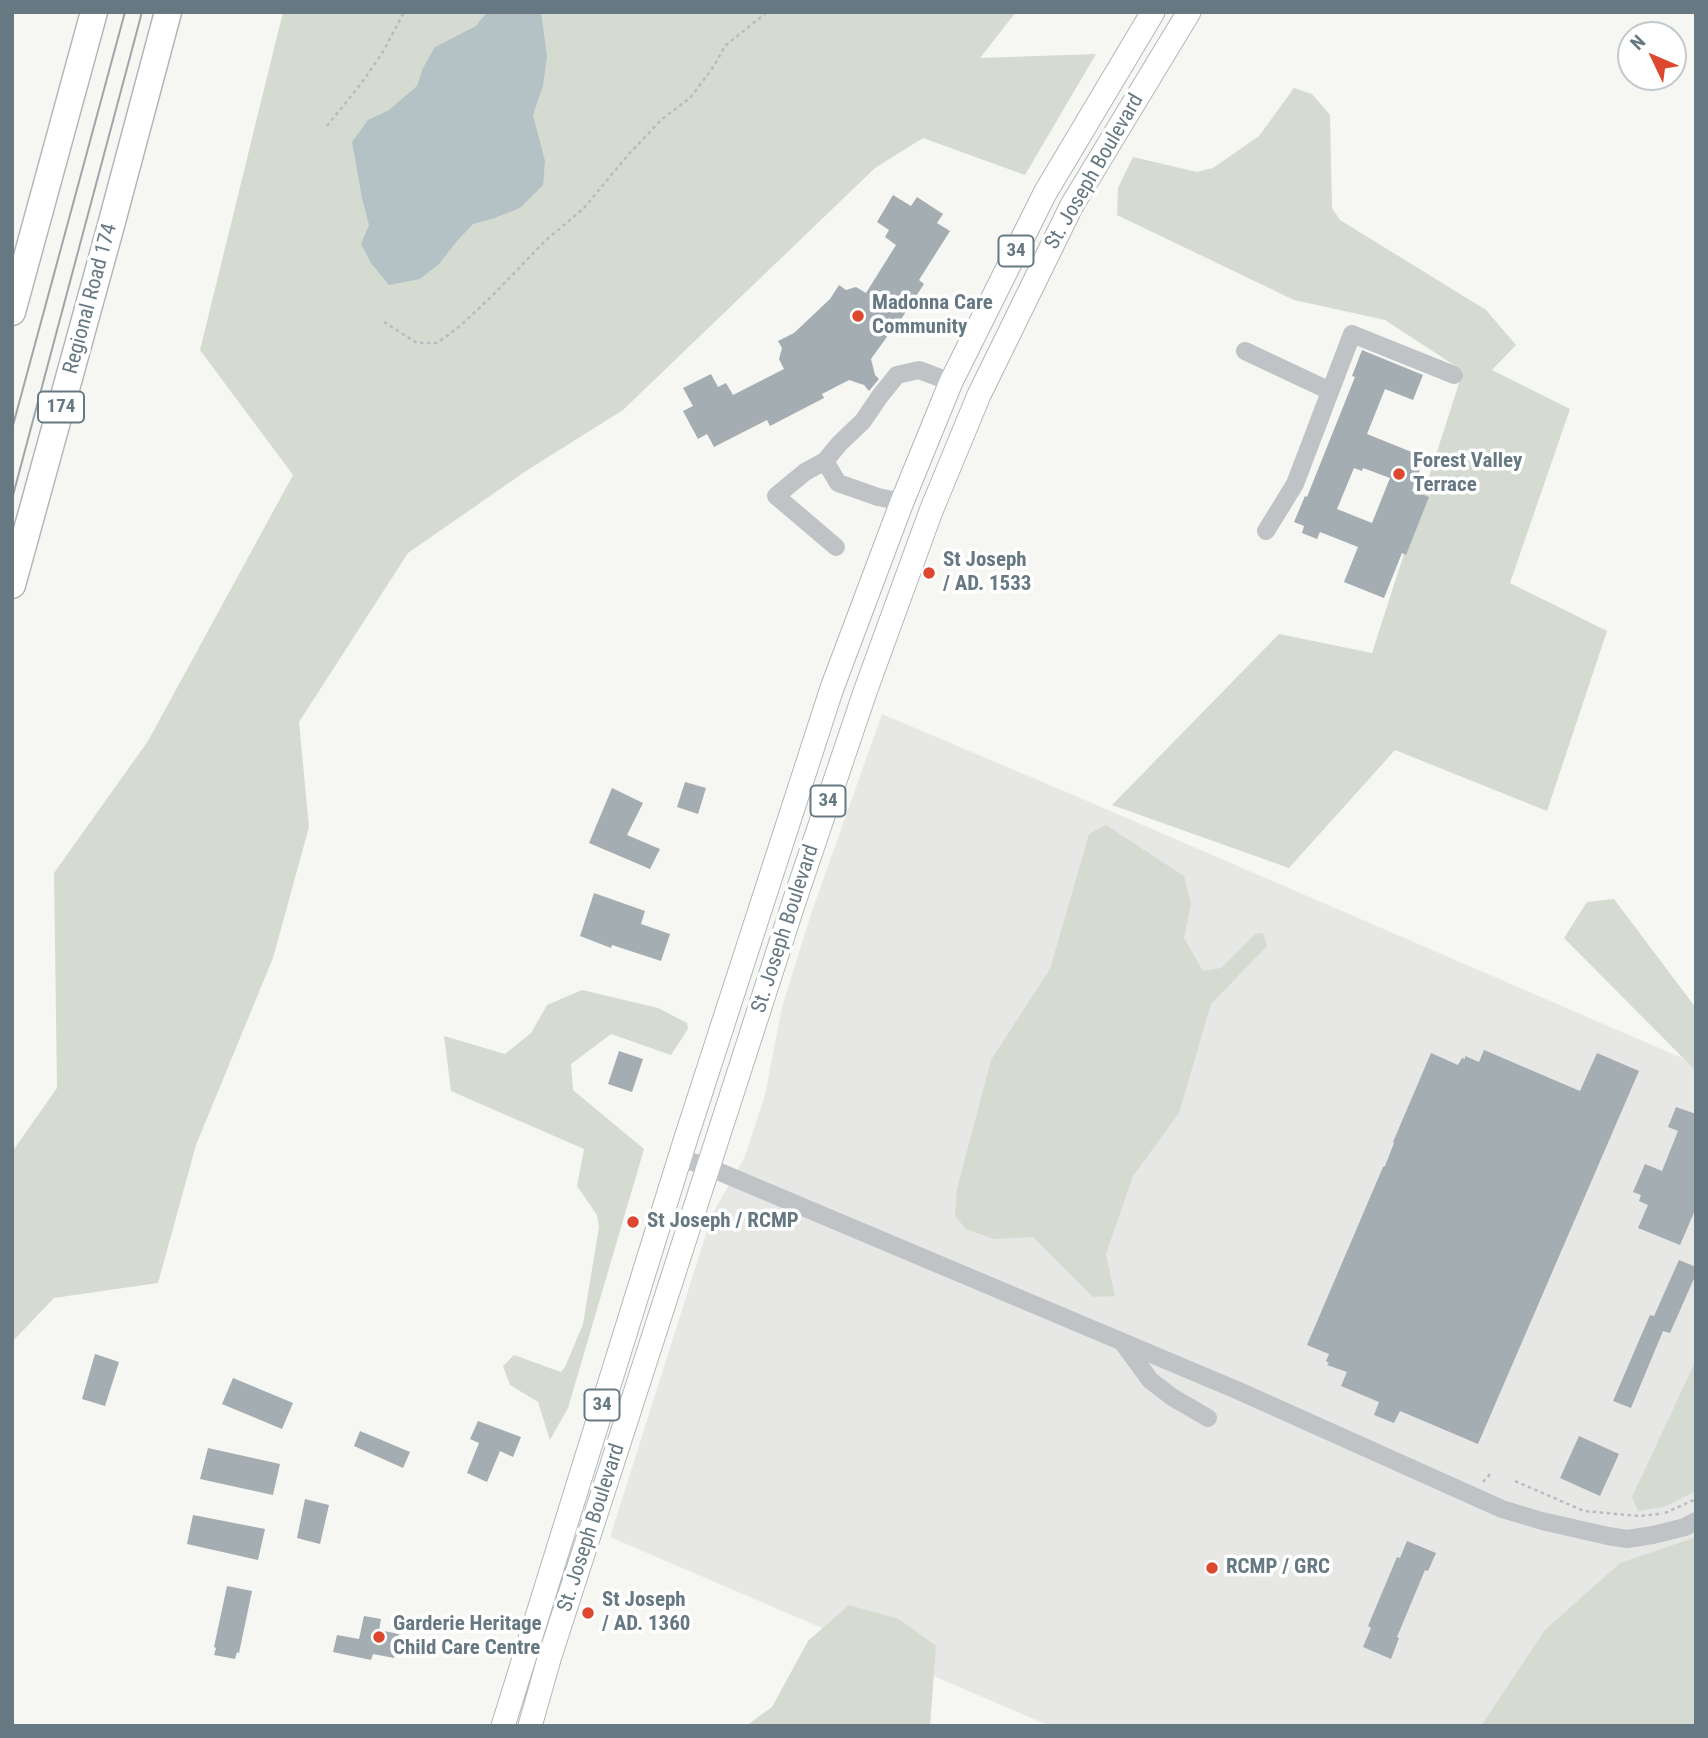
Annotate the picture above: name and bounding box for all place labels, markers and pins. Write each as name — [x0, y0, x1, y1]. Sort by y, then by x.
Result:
place label: Madonna Care Community — [872, 291, 993, 341]
marker: Madonna Care Community — [850, 308, 866, 324]
place label: Forest Valley Terrace — [1413, 449, 1522, 499]
marker: Forest Valley Terrace — [1391, 466, 1407, 482]
place label: St Joseph / AD. 1533 — [943, 548, 1031, 598]
marker: St Joseph / AD. 1533 — [921, 565, 937, 581]
place label: St Joseph / RCMP — [647, 1209, 799, 1235]
marker: St Joseph / RCMP — [625, 1214, 641, 1230]
place label: RCMP / GRC — [1226, 1555, 1330, 1581]
marker: RCMP / GRC — [1204, 1560, 1220, 1576]
place label: St Joseph / AD. 1360 — [602, 1588, 690, 1638]
marker: St Joseph / AD. 1360 — [580, 1605, 596, 1621]
place label: Garderie Heritage Child Care Centre — [393, 1612, 542, 1662]
marker: Garderie Heritage Child Care Centre — [371, 1629, 387, 1645]

